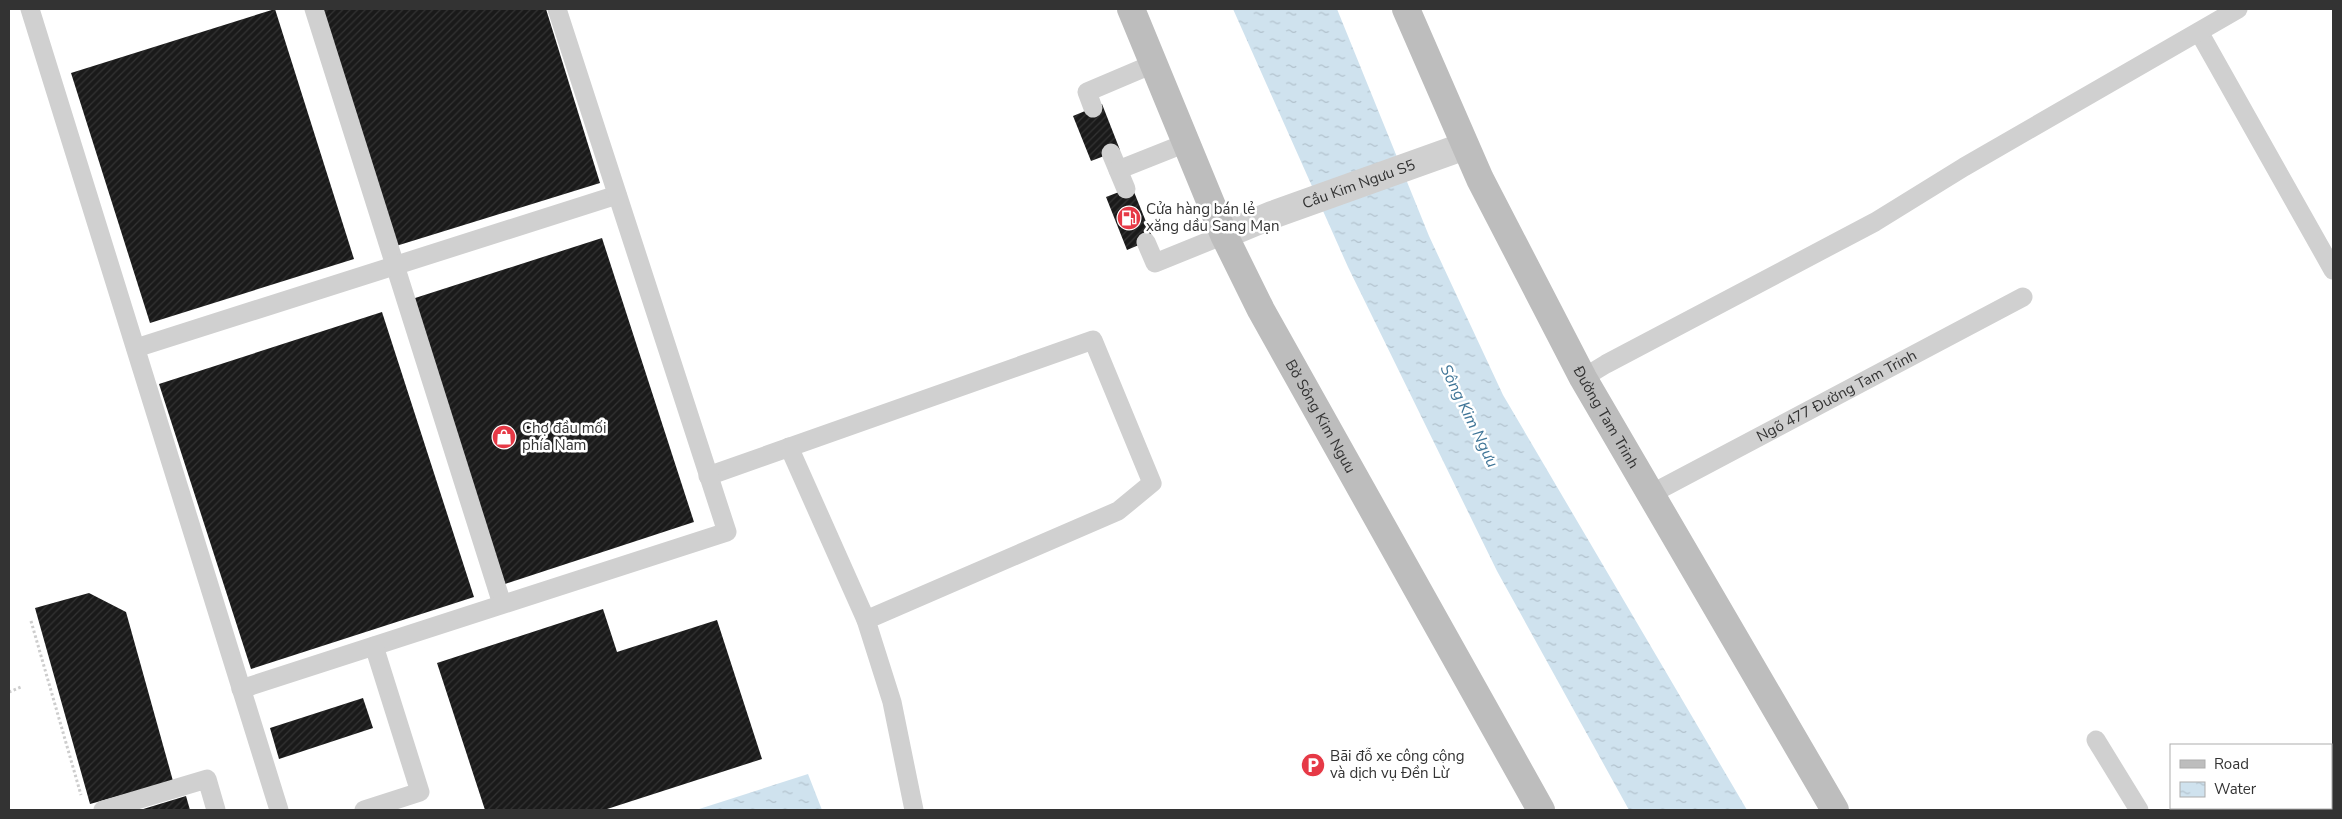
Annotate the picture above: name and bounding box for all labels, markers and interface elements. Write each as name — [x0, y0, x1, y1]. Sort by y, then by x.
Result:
street label: Cầu Kim Ngưu S5 — [1299, 155, 1418, 213]
place label: Cửa hàng bán lẻ xăng dầu Sang Mạn — [1146, 199, 1280, 236]
fuel station icon: Cửa hàng bán lẻ xăng dầu Sang Mạn — [1116, 205, 1142, 231]
street label: Ngõ 477 Đường Tam Trinh — [1753, 345, 1920, 446]
street label: Bờ Sông Kim Ngưu — [1281, 356, 1360, 477]
water label: Sông Kim Ngưu — [1435, 361, 1503, 471]
street label: Đường Tam Trinh — [1568, 362, 1644, 472]
place label: Chợ đầu mối phía Nam — [522, 418, 606, 455]
shop icon: Chợ đầu mối phía Nam — [491, 424, 517, 450]
legend — [2170, 744, 2332, 809]
place label: Bãi đỗ xe công cộng và dịch vụ Đền Lừ — [1330, 746, 1465, 783]
parking icon: Bãi đỗ xe công cộng và dịch vụ Đền Lừ — [1300, 752, 1326, 778]
text: Road — [2214, 754, 2249, 774]
text: Water — [2214, 779, 2257, 799]

